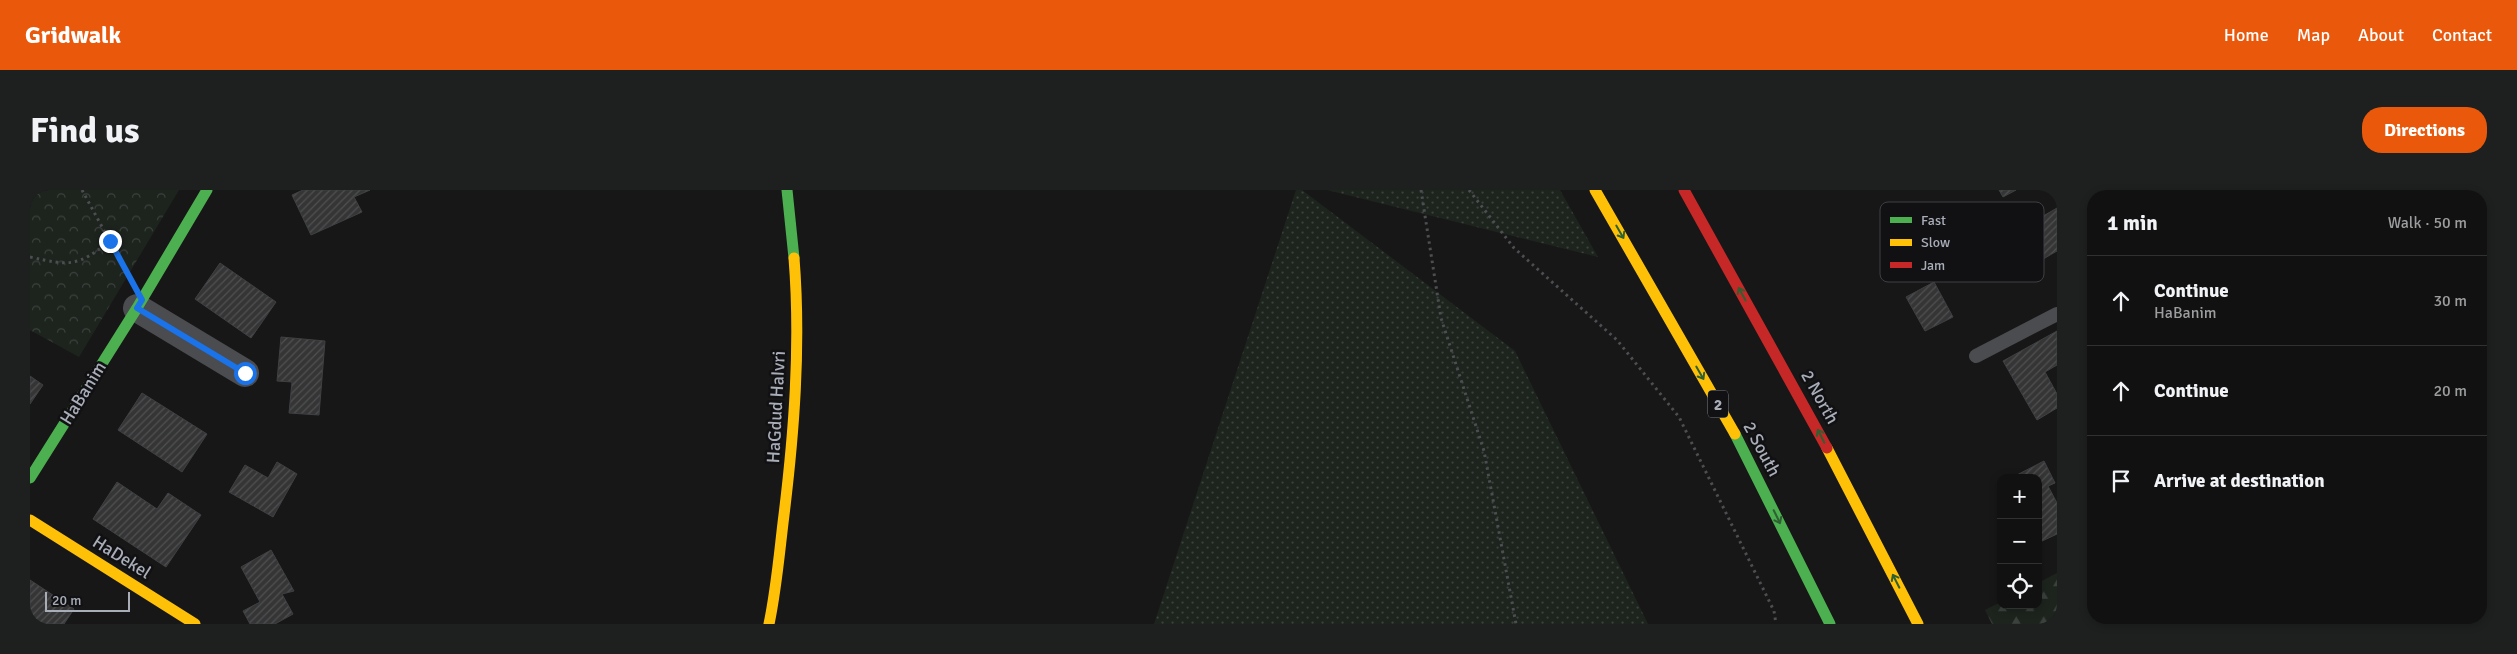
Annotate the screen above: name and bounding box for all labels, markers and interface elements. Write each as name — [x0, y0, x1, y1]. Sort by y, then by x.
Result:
text: Gridwalk — [25, 20, 121, 50]
text: Home — [2224, 24, 2269, 46]
text: Map — [2297, 24, 2330, 46]
text: About — [2358, 24, 2404, 46]
text: Contact — [2432, 24, 2492, 46]
button: Directions — [2362, 107, 2487, 153]
text: Find us — [30, 109, 140, 152]
legend — [1880, 202, 2044, 282]
text: 1 min — [2107, 210, 2158, 236]
text: Fast — [1921, 212, 1946, 229]
text: Walk · 50 m — [2388, 213, 2467, 233]
one-way arrow — [1615, 225, 1625, 239]
route end — [99, 230, 122, 253]
text: Slow — [1921, 234, 1950, 251]
text: Jam — [1921, 257, 1945, 274]
text: Continue — [2154, 279, 2229, 303]
icon: ahead — [2107, 287, 2135, 315]
one-way arrow — [1737, 288, 1747, 302]
text: 30 m — [2433, 291, 2467, 311]
text: HaBanim — [2154, 303, 2217, 323]
street label: HaGdud HaIvri — [762, 350, 790, 464]
street label: HaBanim — [55, 357, 111, 429]
route start — [234, 362, 257, 385]
one-way arrow — [1696, 366, 1706, 380]
street label: 2 North — [1796, 366, 1844, 428]
icon: ahead — [2107, 377, 2135, 405]
text: Continue — [2154, 379, 2229, 403]
text: 20 m — [2433, 381, 2467, 401]
road number: 2 — [1708, 390, 1728, 418]
street label: 2 South — [1738, 418, 1786, 480]
one-way arrow — [1816, 429, 1826, 444]
icon: arrive — [2107, 467, 2135, 495]
text: Arrive at destination — [2154, 469, 2325, 493]
map controls — [1997, 474, 2042, 609]
button: + — [1997, 474, 2042, 519]
one-way arrow — [1772, 509, 1782, 524]
button: − — [1997, 519, 2042, 564]
street label: HaDekel — [89, 530, 155, 584]
button: locate — [1997, 564, 2042, 609]
one-way arrow — [1891, 573, 1901, 588]
scale bar — [45, 589, 130, 612]
text: 20 m — [52, 592, 81, 609]

